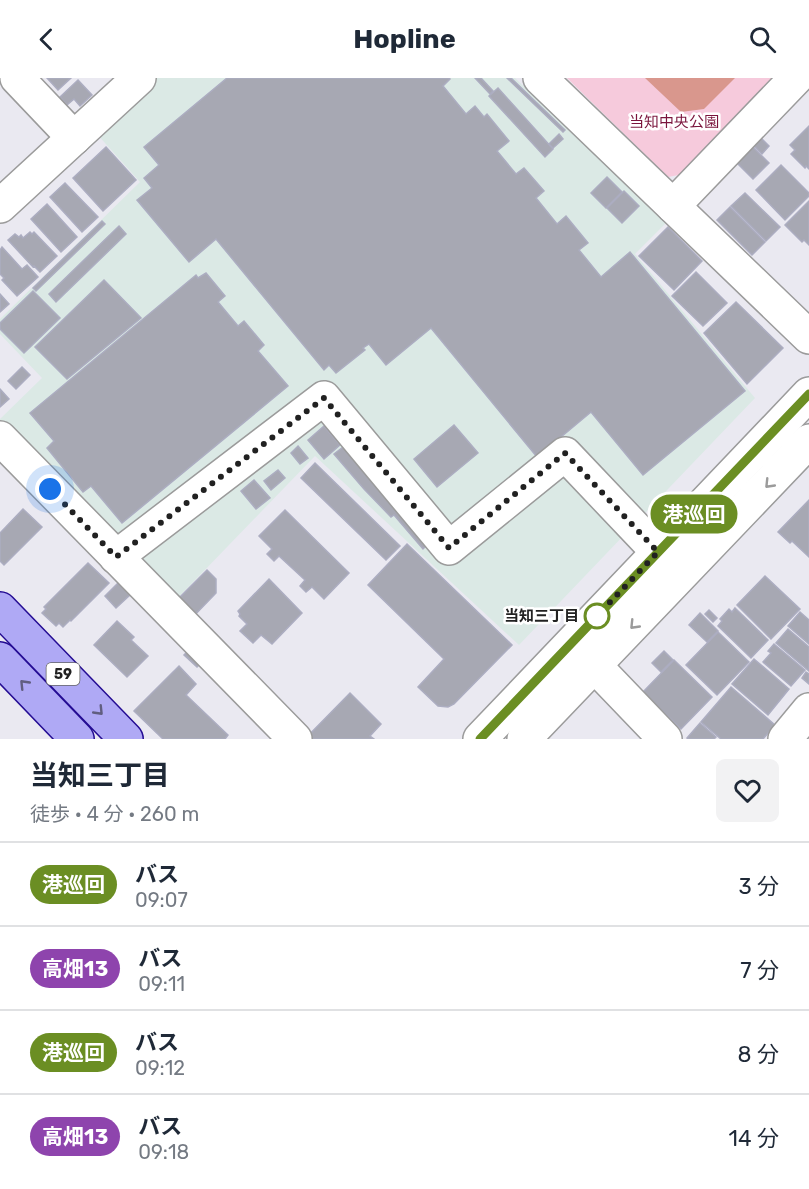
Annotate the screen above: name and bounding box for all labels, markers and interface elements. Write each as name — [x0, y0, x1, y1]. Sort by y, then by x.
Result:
icon: back — [30, 23, 63, 56]
text: Hopline — [353, 23, 456, 55]
icon: search — [746, 23, 779, 56]
park label: 当知中央公園 — [629, 113, 719, 131]
your location — [35, 474, 65, 504]
one-way arrow — [765, 476, 776, 487]
line badge: 港巡回 — [660, 494, 728, 534]
text: 港巡回 — [663, 502, 726, 527]
marker: 当知三丁目 — [584, 603, 610, 629]
place label: 当知三丁目 — [504, 607, 579, 625]
one-way arrow — [630, 618, 641, 629]
road number: 59 — [46, 663, 80, 685]
one-way arrow — [20, 680, 31, 690]
one-way arrow — [92, 704, 103, 715]
text: 当知三丁目 — [30, 759, 170, 792]
button: heart — [716, 759, 779, 822]
text: 徒歩 · 4 分 · 260 m — [30, 802, 199, 826]
text: バス — [135, 861, 179, 888]
text: 港巡回 — [42, 872, 105, 897]
text: 3 分 — [738, 873, 779, 900]
text: 09:07 — [135, 888, 188, 912]
text: バス — [138, 945, 182, 972]
text: 高畑13 — [42, 956, 108, 981]
text: 7 分 — [740, 957, 779, 984]
text: 09:11 — [138, 972, 185, 996]
text: バス — [135, 1029, 179, 1056]
text: 港巡回 — [42, 1040, 105, 1065]
text: 8 分 — [738, 1041, 779, 1068]
text: 09:12 — [135, 1056, 185, 1080]
text: バス — [138, 1113, 182, 1140]
text: 高畑13 — [42, 1124, 108, 1149]
text: 14 分 — [729, 1125, 779, 1152]
text: 09:18 — [138, 1140, 189, 1164]

